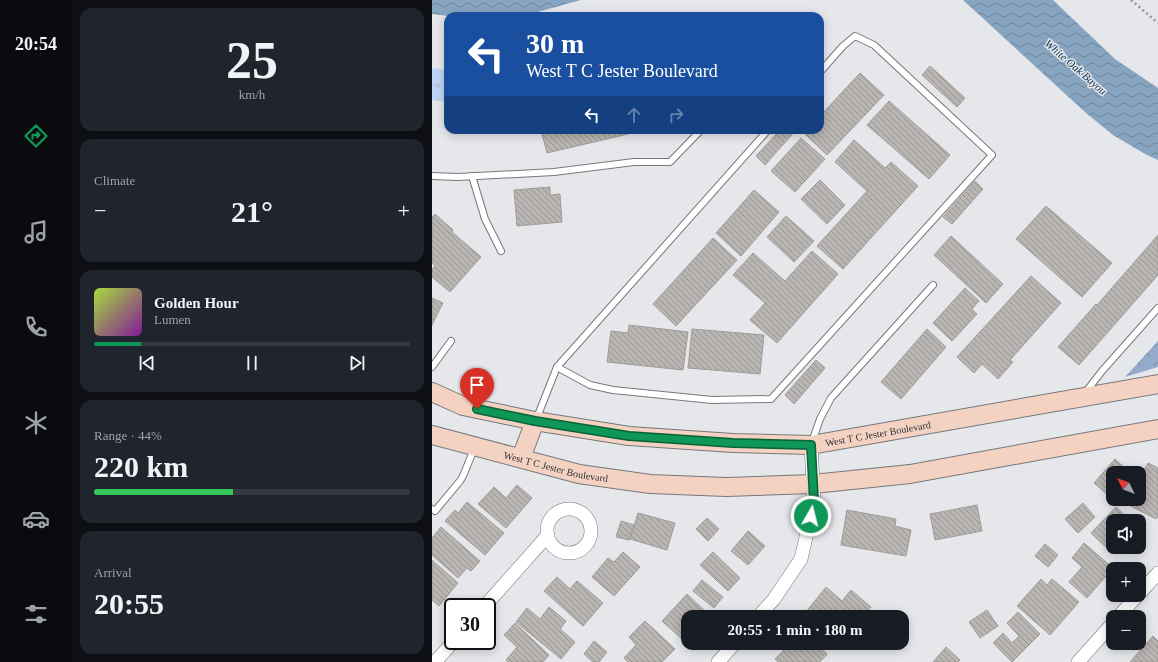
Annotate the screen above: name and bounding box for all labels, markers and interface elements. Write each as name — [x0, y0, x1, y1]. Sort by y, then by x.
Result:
icon: left — [460, 28, 512, 80]
text: 30 m — [526, 28, 584, 59]
text: 25 — [226, 32, 278, 89]
text: 20:54 — [15, 34, 57, 54]
water label: White Oak Bayou — [1043, 37, 1110, 97]
text: West T C Jester Boulevard — [526, 61, 718, 81]
text: km/h — [239, 87, 265, 102]
icon: left — [581, 104, 603, 126]
icon: ahead — [623, 104, 645, 126]
icon: right — [665, 104, 687, 126]
icon: directions — [22, 122, 50, 150]
text: Climate — [94, 173, 135, 188]
text: 21° — [231, 195, 273, 228]
text: − — [94, 198, 106, 223]
text: + — [398, 198, 410, 223]
icon: music — [22, 218, 50, 246]
text: Golden Hour — [154, 295, 239, 311]
text: Lumen — [154, 312, 191, 327]
icon: phone — [22, 313, 50, 341]
icon: previous — [136, 352, 158, 374]
icon: pause — [241, 352, 263, 374]
icon: next — [346, 352, 368, 374]
pin — [460, 368, 494, 409]
icon: arrive — [466, 374, 488, 396]
icon: climate — [22, 409, 50, 437]
street label: West T C Jester Boulevard — [825, 419, 932, 448]
text: Range · 44% — [94, 428, 162, 443]
street label: West T C Jester Boulevard — [503, 449, 609, 484]
text: 220 km — [94, 450, 188, 483]
north arrow — [1106, 466, 1146, 506]
map controls — [1106, 466, 1146, 650]
position arrow — [790, 495, 832, 537]
icon: car — [22, 505, 50, 533]
button: sound — [1106, 514, 1146, 554]
button: + — [1106, 562, 1146, 602]
text: Arrival — [94, 565, 132, 580]
text: 20:55 — [94, 587, 164, 620]
speed limit sign: 30 — [444, 598, 496, 650]
icon: filters — [22, 600, 50, 628]
button: − — [1106, 610, 1146, 650]
text: 20:55 · 1 min · 180 m — [728, 622, 863, 638]

